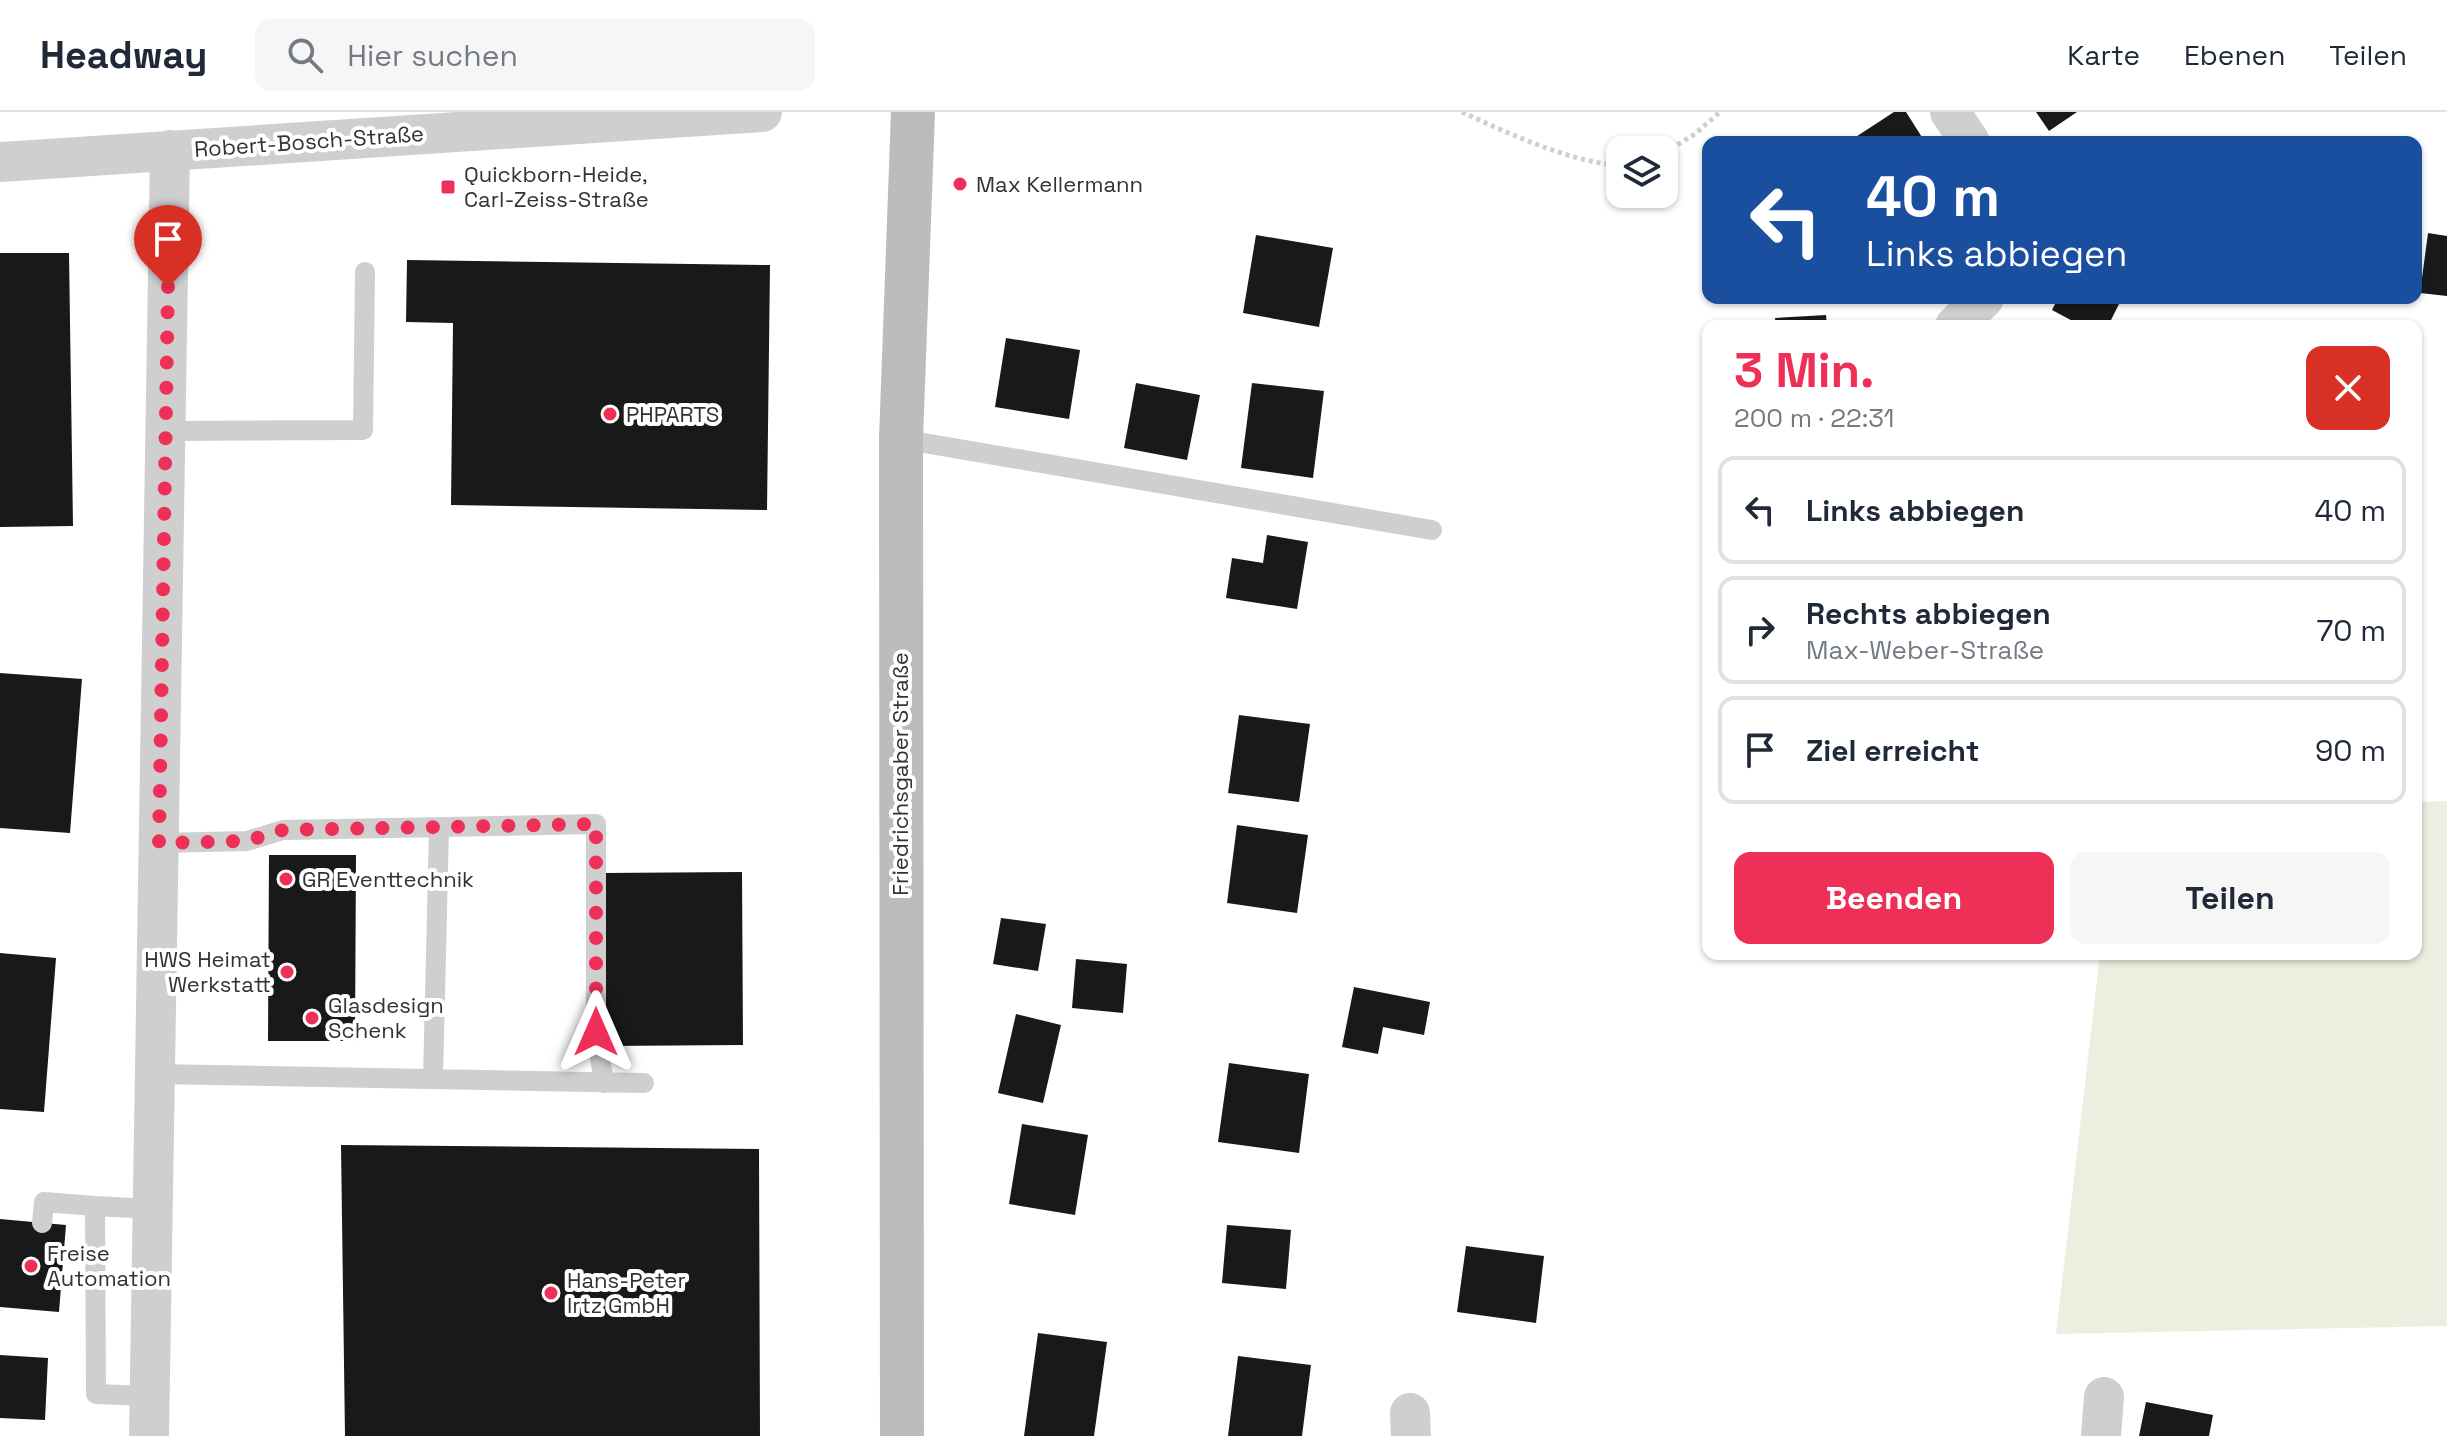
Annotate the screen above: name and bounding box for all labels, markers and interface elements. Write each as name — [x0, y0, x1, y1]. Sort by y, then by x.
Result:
search box — [255, 19, 815, 91]
text: Headway — [40, 31, 207, 79]
icon: search — [283, 33, 327, 77]
text: Hier suchen — [347, 36, 518, 75]
text: Karte — [2067, 37, 2140, 73]
text: Ebenen — [2184, 37, 2285, 73]
text: Teilen — [2329, 37, 2407, 73]
street label: Robert-Bosch-Straße — [193, 119, 425, 163]
map controls — [1606, 136, 1678, 208]
button: layers — [1606, 136, 1678, 208]
place label: Quickborn-Heide, Carl-Zeiss-Straße — [464, 160, 649, 213]
text: 40 m — [1866, 161, 2000, 232]
icon: left — [1734, 168, 1838, 272]
place label: Max Kellermann — [976, 170, 1143, 198]
marker: Max Kellermann — [951, 175, 969, 193]
marker: Quickborn-Heide, Carl-Zeiss-Straße — [439, 178, 457, 196]
pin — [134, 205, 202, 287]
icon: arrive — [146, 217, 190, 261]
text: Links abbiegen — [1866, 231, 2127, 277]
text: 3 Min. — [1734, 340, 1874, 401]
button: close — [2306, 346, 2390, 430]
place label: PHPARTS — [626, 400, 719, 428]
text: 200 m · 22:31 — [1734, 401, 1894, 435]
marker: PHPARTS — [601, 405, 619, 423]
icon: left — [1738, 488, 1782, 532]
text: Links abbiegen — [1806, 491, 2024, 530]
text: 40 m — [2315, 491, 2386, 530]
text: Rechts abbiegen — [1806, 594, 2051, 633]
icon: right — [1738, 608, 1782, 652]
text: 70 m — [2317, 611, 2386, 650]
text: Max-Weber-Straße — [1806, 633, 2044, 667]
street label: Friedrichsgaber Straße — [886, 652, 914, 896]
icon: arrive — [1738, 728, 1782, 772]
text: Ziel erreicht — [1806, 731, 1979, 770]
text: 90 m — [2315, 731, 2386, 770]
button: Beenden — [1734, 852, 2054, 944]
button: Teilen — [2070, 852, 2390, 944]
place label: GR Eventtechnik — [302, 865, 474, 893]
marker: GR Eventtechnik — [277, 870, 295, 888]
place label: HWS Heimat Werkstatt — [144, 945, 271, 998]
marker: HWS Heimat Werkstatt — [278, 963, 296, 981]
position arrow — [554, 990, 638, 1074]
place label: Glasdesign Schenk — [328, 991, 444, 1044]
marker: Glasdesign Schenk — [303, 1009, 321, 1027]
place label: Freise Automation — [47, 1239, 171, 1292]
marker: Freise Automation — [22, 1257, 40, 1275]
place label: Hans-Peter Irtz GmbH — [567, 1266, 686, 1319]
marker: Hans-Peter Irtz GmbH — [542, 1284, 560, 1302]

